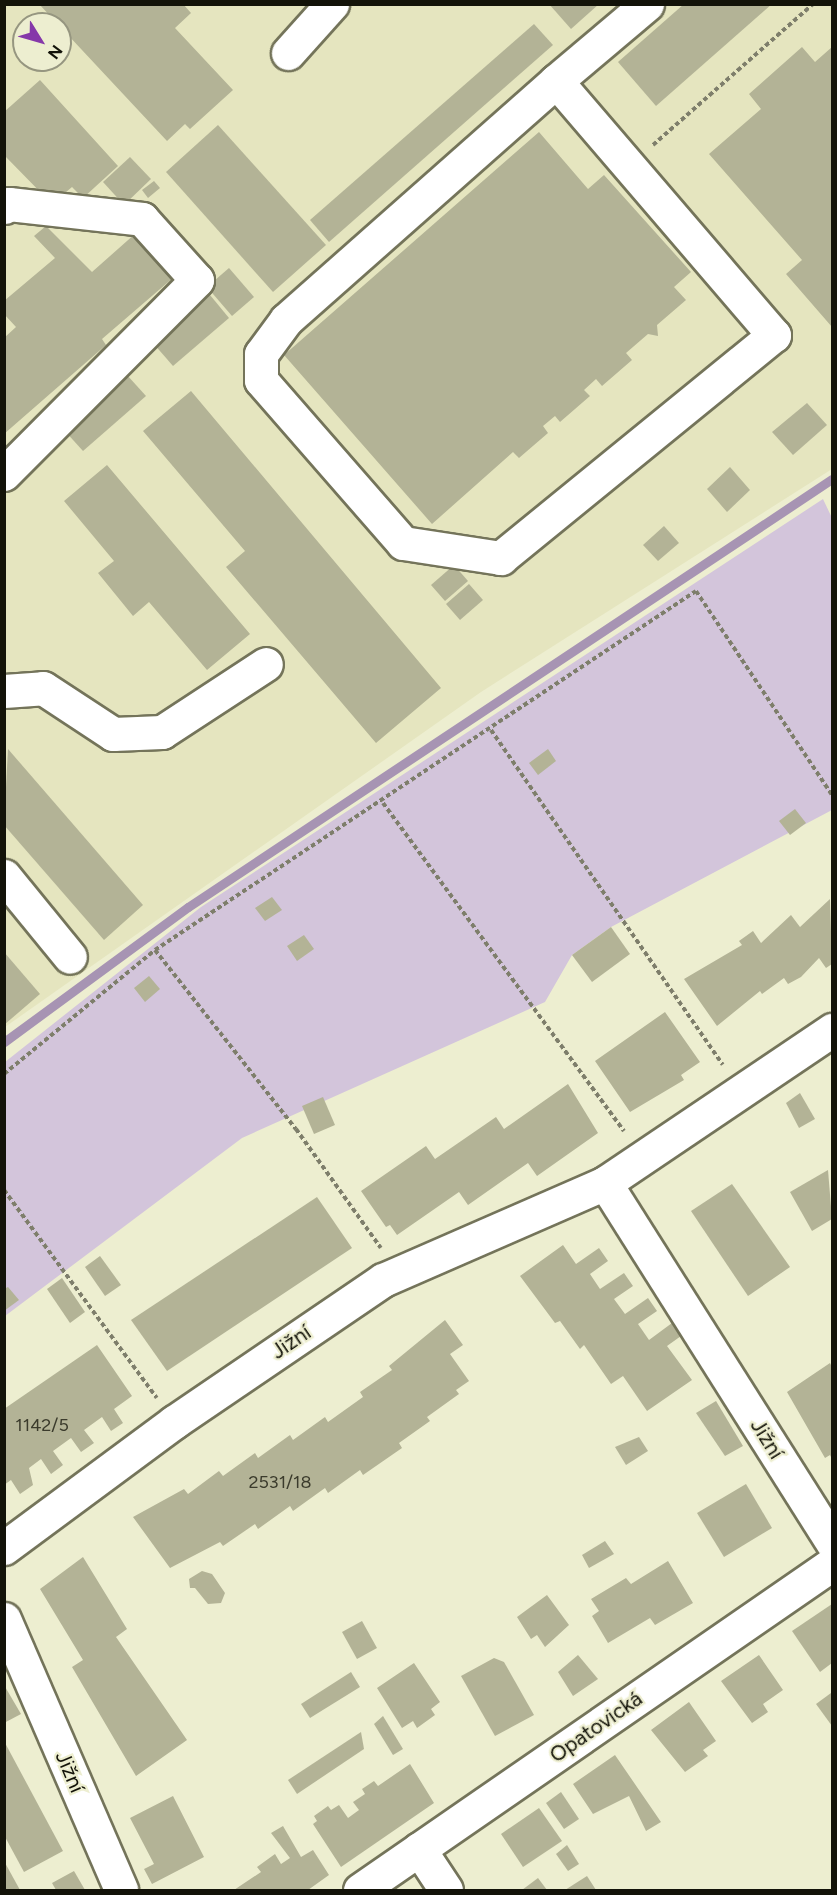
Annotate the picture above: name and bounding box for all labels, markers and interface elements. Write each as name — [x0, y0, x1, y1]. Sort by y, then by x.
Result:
north arrow — [12, 12, 72, 72]
text: N — [44, 41, 66, 63]
street label: Jižní — [266, 1320, 316, 1364]
house number: 1142/5 — [15, 1414, 69, 1436]
street label: Jižní — [745, 1414, 789, 1464]
house number: 2531/18 — [248, 1471, 312, 1493]
street label: Opatovická — [545, 1686, 647, 1768]
street label: Jižní — [50, 1747, 90, 1797]

